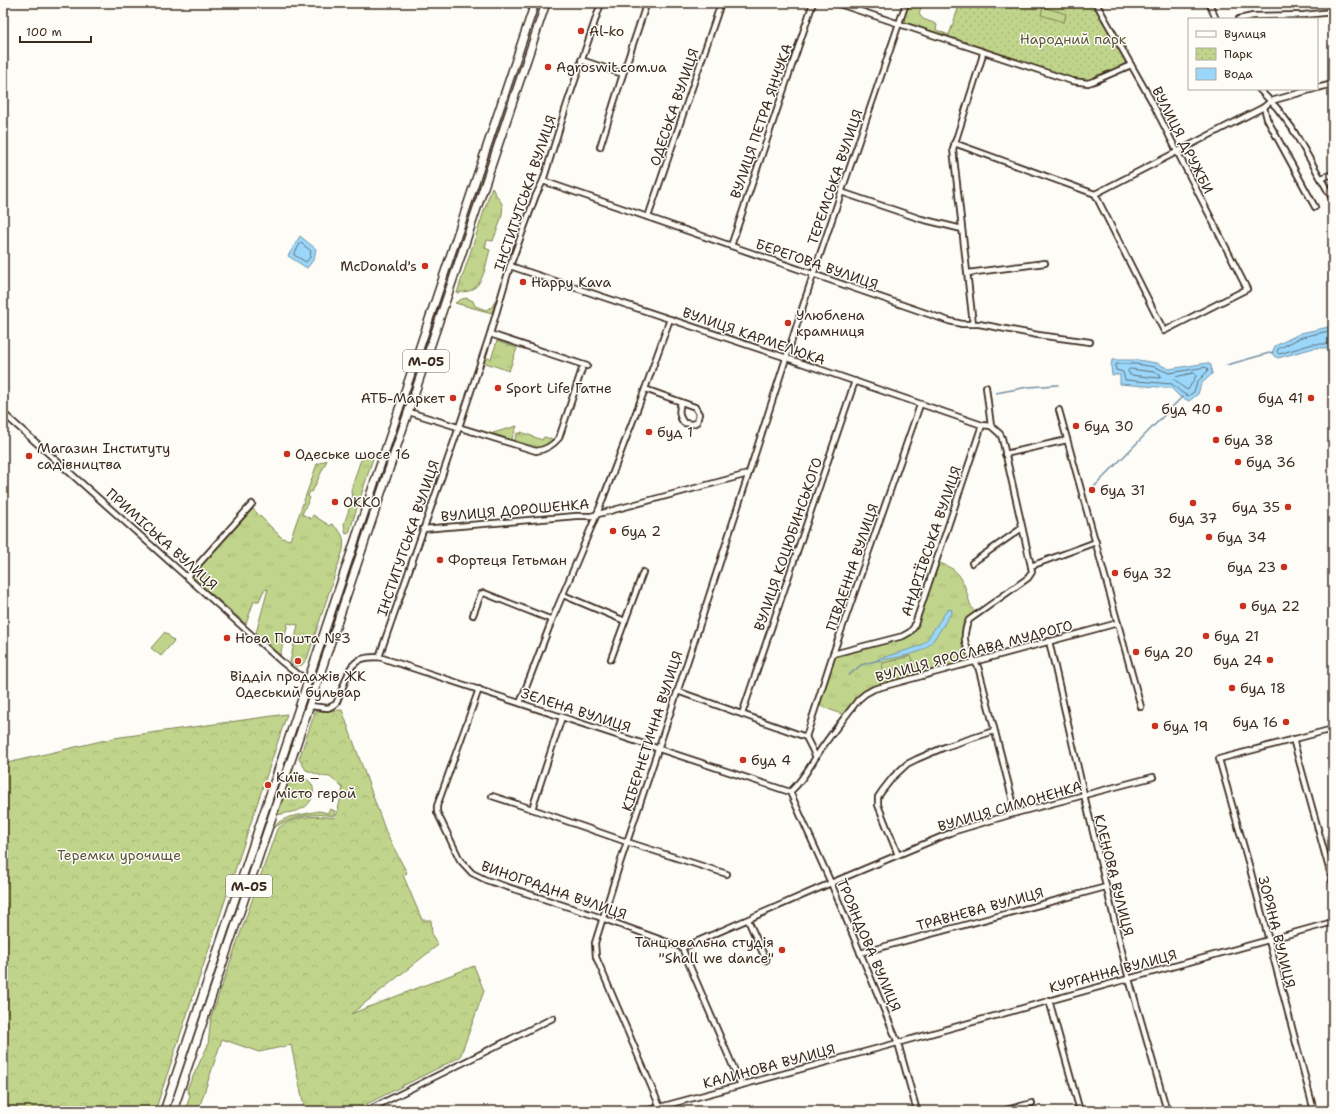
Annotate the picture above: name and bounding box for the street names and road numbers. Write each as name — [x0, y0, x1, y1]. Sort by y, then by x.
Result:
street label: ВУЛИЦЯ ПЕТРА ЯНЧУКА — [726, 41, 796, 201]
street label: ОДЕСЬКА ВУЛИЦЯ — [645, 46, 703, 168]
street label: ВУЛИЦЯ ДРУЖБИ — [1148, 83, 1218, 197]
street label: ТЕРЕМСЬКА ВУЛИЦЯ — [803, 107, 867, 247]
street label: ІНСТИТУТСЬКА ВУЛИЦЯ — [490, 113, 560, 273]
street label: БЕРЕГОВА ВУЛИЦЯ — [753, 235, 881, 293]
street label: ВУЛИЦЯ КАРМЕЛЮКА — [680, 303, 828, 369]
road number: М-05 — [403, 350, 449, 372]
street label: ВУЛИЦЯ КОЦЮБИНСЬКОГО — [750, 455, 826, 633]
street label: ІНСТИТУТСЬКА ВУЛИЦЯ — [373, 458, 443, 618]
street label: АНДРІЇВСЬКА ВУЛИЦЯ — [897, 464, 965, 618]
street label: ПРИМІСЬКА ВУЛИЦЯ — [103, 484, 221, 594]
street label: ВУЛИЦЯ ДОРОШЕНКА — [440, 495, 590, 525]
street label: ПІВДЕННА ВУЛИЦЯ — [822, 501, 882, 633]
street label: ВУЛИЦЯ ЯРОСЛАВА МУДРОГО — [873, 616, 1075, 686]
street label: КІБЕРНЕТИЧНА ВУЛИЦЯ — [618, 648, 686, 814]
street label: ЗЕЛЕНА ВУЛИЦЯ — [519, 684, 633, 736]
street label: ВУЛИЦЯ СИМОНЕНКА — [936, 777, 1084, 835]
street label: КЛЕНОВА ВУЛИЦЯ — [1090, 812, 1138, 938]
street label: ВИНОГРАДНА ВУЛИЦЯ — [479, 857, 629, 923]
street label: ЗОРЯНА ВУЛИЦЯ — [1254, 874, 1300, 990]
road number: М-05 — [226, 875, 272, 897]
street label: ТРОЯНДОВА ВУЛИЦЯ — [833, 876, 905, 1014]
street label: ТРАВНЕВА ВУЛИЦЯ — [914, 883, 1046, 935]
street label: КУРГАННА ВУЛИЦЯ — [1047, 945, 1179, 997]
street label: КАЛИНОВА ВУЛИЦЯ — [701, 1040, 837, 1092]

